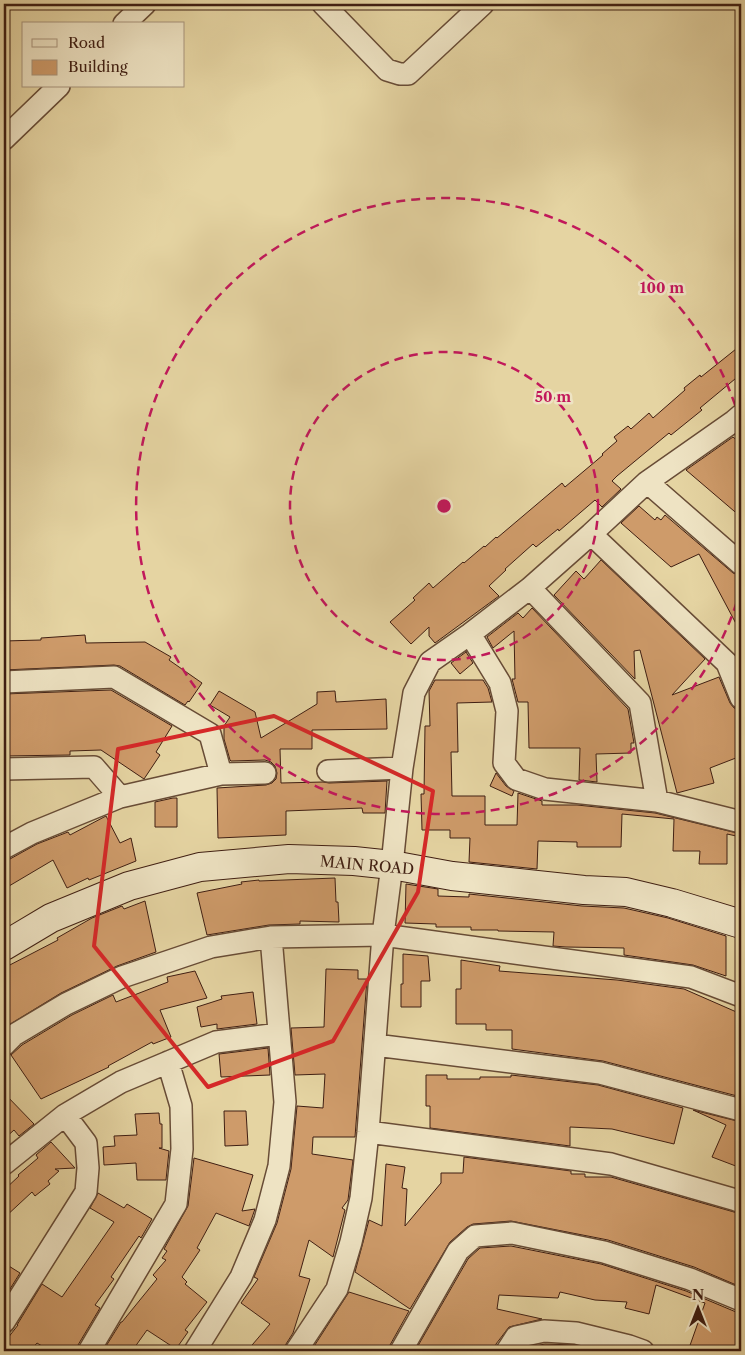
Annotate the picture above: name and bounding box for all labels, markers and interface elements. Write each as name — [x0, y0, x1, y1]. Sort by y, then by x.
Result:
legend — [22, 22, 185, 88]
text: Road — [68, 33, 105, 52]
text: Building — [68, 57, 128, 76]
text: 100 m — [640, 278, 684, 297]
text: 50 m — [535, 387, 571, 406]
centre of rings — [435, 497, 453, 515]
street label: MAIN ROAD — [319, 851, 415, 879]
north arrow — [672, 1282, 722, 1332]
text: N — [692, 1286, 704, 1304]

